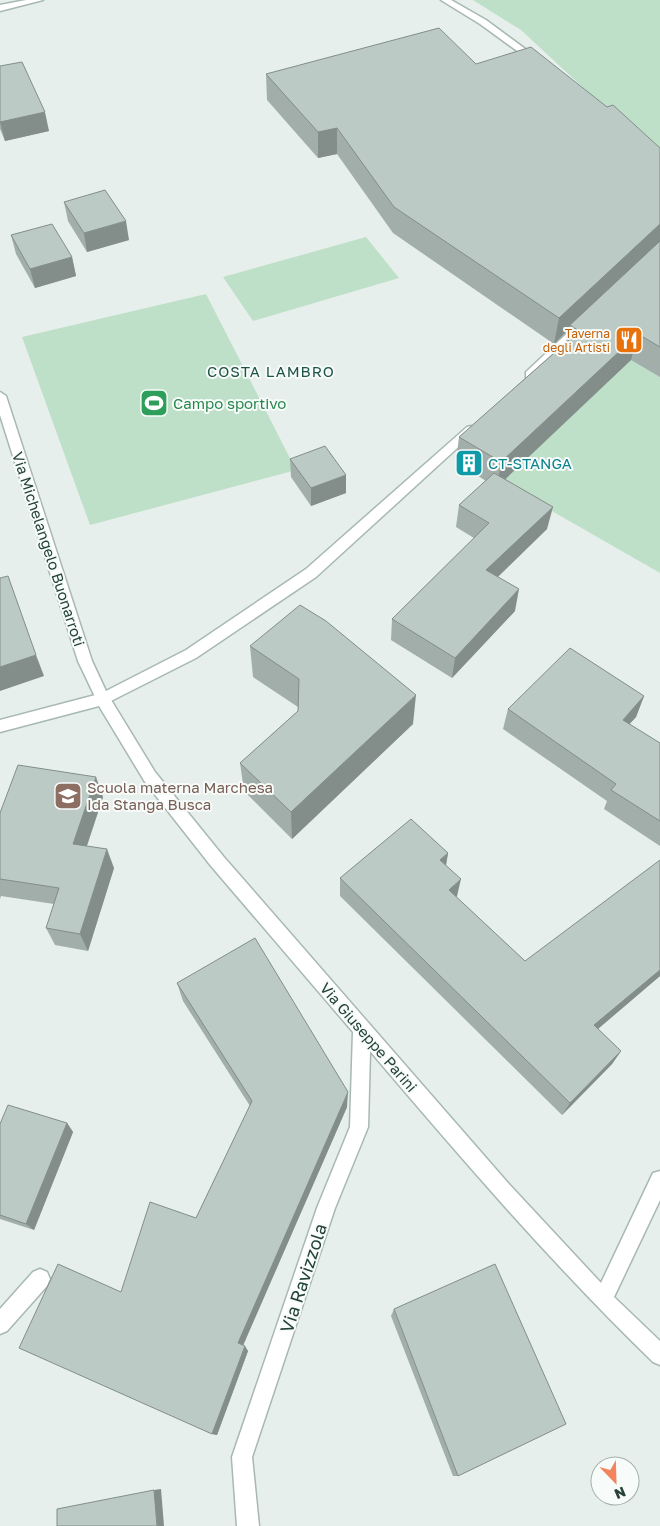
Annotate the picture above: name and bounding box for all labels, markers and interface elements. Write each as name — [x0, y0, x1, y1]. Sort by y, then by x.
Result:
restaurant icon: Taverna degli Artisti — [614, 325, 644, 355]
place label: Taverna degli Artisti — [543, 326, 610, 355]
district label: COSTA LAMBRO — [207, 362, 335, 380]
sports icon: Campo sportivo — [139, 388, 169, 418]
place label: Campo sportivo — [173, 394, 286, 412]
building icon: CT-STANGA — [454, 448, 484, 478]
street label: Via Michelangelo Buonarroti — [9, 449, 89, 649]
place label: CT-STANGA — [488, 454, 572, 472]
place label: Scuola materna Marchesa Ida Stanga Busca — [87, 778, 273, 813]
school or university icon: Scuola materna Marchesa Ida Stanga Busca — [53, 781, 83, 811]
street label: Via Giuseppe Parini — [317, 979, 421, 1095]
street label: Via Ravizzola — [275, 1221, 331, 1335]
north arrow — [590, 1456, 640, 1506]
text: N — [612, 1484, 628, 1503]

